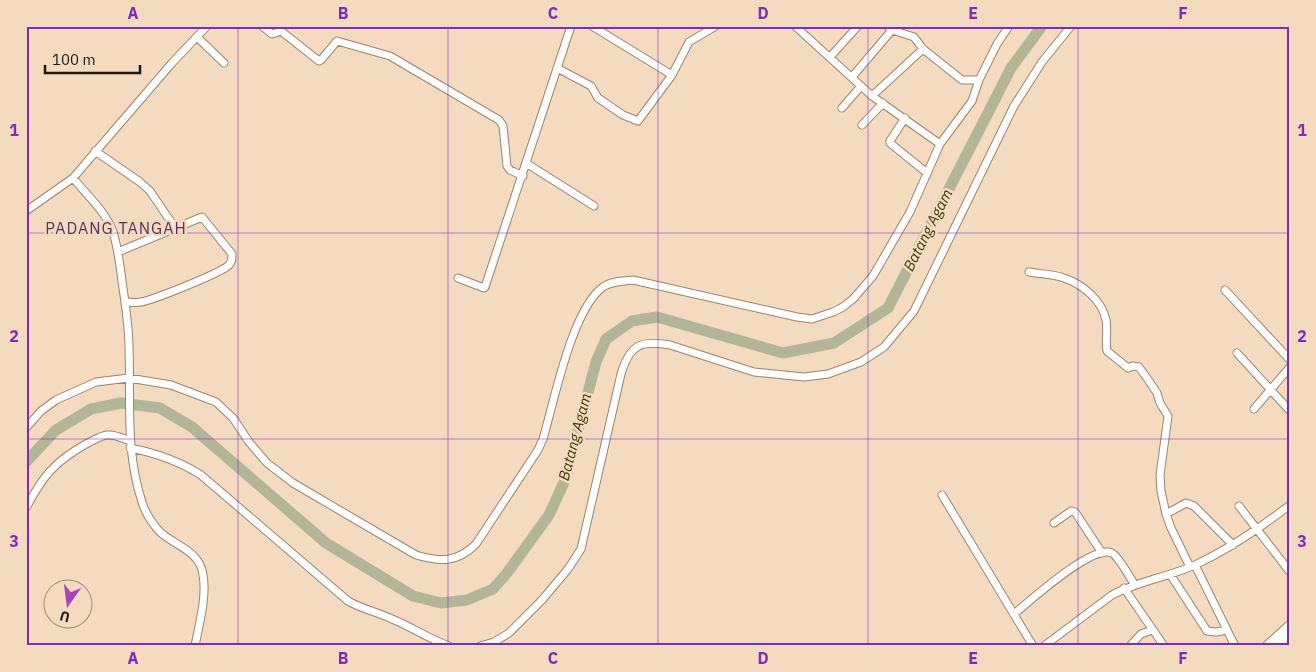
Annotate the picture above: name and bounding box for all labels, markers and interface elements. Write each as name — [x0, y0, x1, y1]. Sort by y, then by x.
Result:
text: A — [128, 3, 139, 23]
text: B — [338, 3, 349, 23]
text: C — [548, 3, 558, 23]
text: D — [757, 3, 769, 23]
text: E — [968, 3, 978, 23]
text: F — [1178, 3, 1188, 23]
scale bar — [45, 42, 140, 74]
text: 100 m — [52, 50, 96, 69]
text: 1 — [9, 120, 19, 140]
text: 1 — [1297, 120, 1307, 140]
water label: Batang Agam — [899, 186, 956, 274]
district label: PADANG TANGAH — [45, 218, 187, 238]
text: 2 — [9, 326, 19, 346]
text: 2 — [1297, 326, 1307, 346]
water label: Batang Agam — [554, 391, 595, 483]
text: 3 — [9, 531, 19, 551]
text: 3 — [1297, 531, 1307, 551]
north arrow — [42, 580, 92, 630]
text: U — [58, 607, 72, 627]
text: A — [128, 648, 139, 668]
text: B — [338, 648, 349, 668]
text: C — [548, 648, 558, 668]
text: D — [757, 648, 769, 668]
text: E — [968, 648, 978, 668]
text: F — [1178, 648, 1188, 668]

